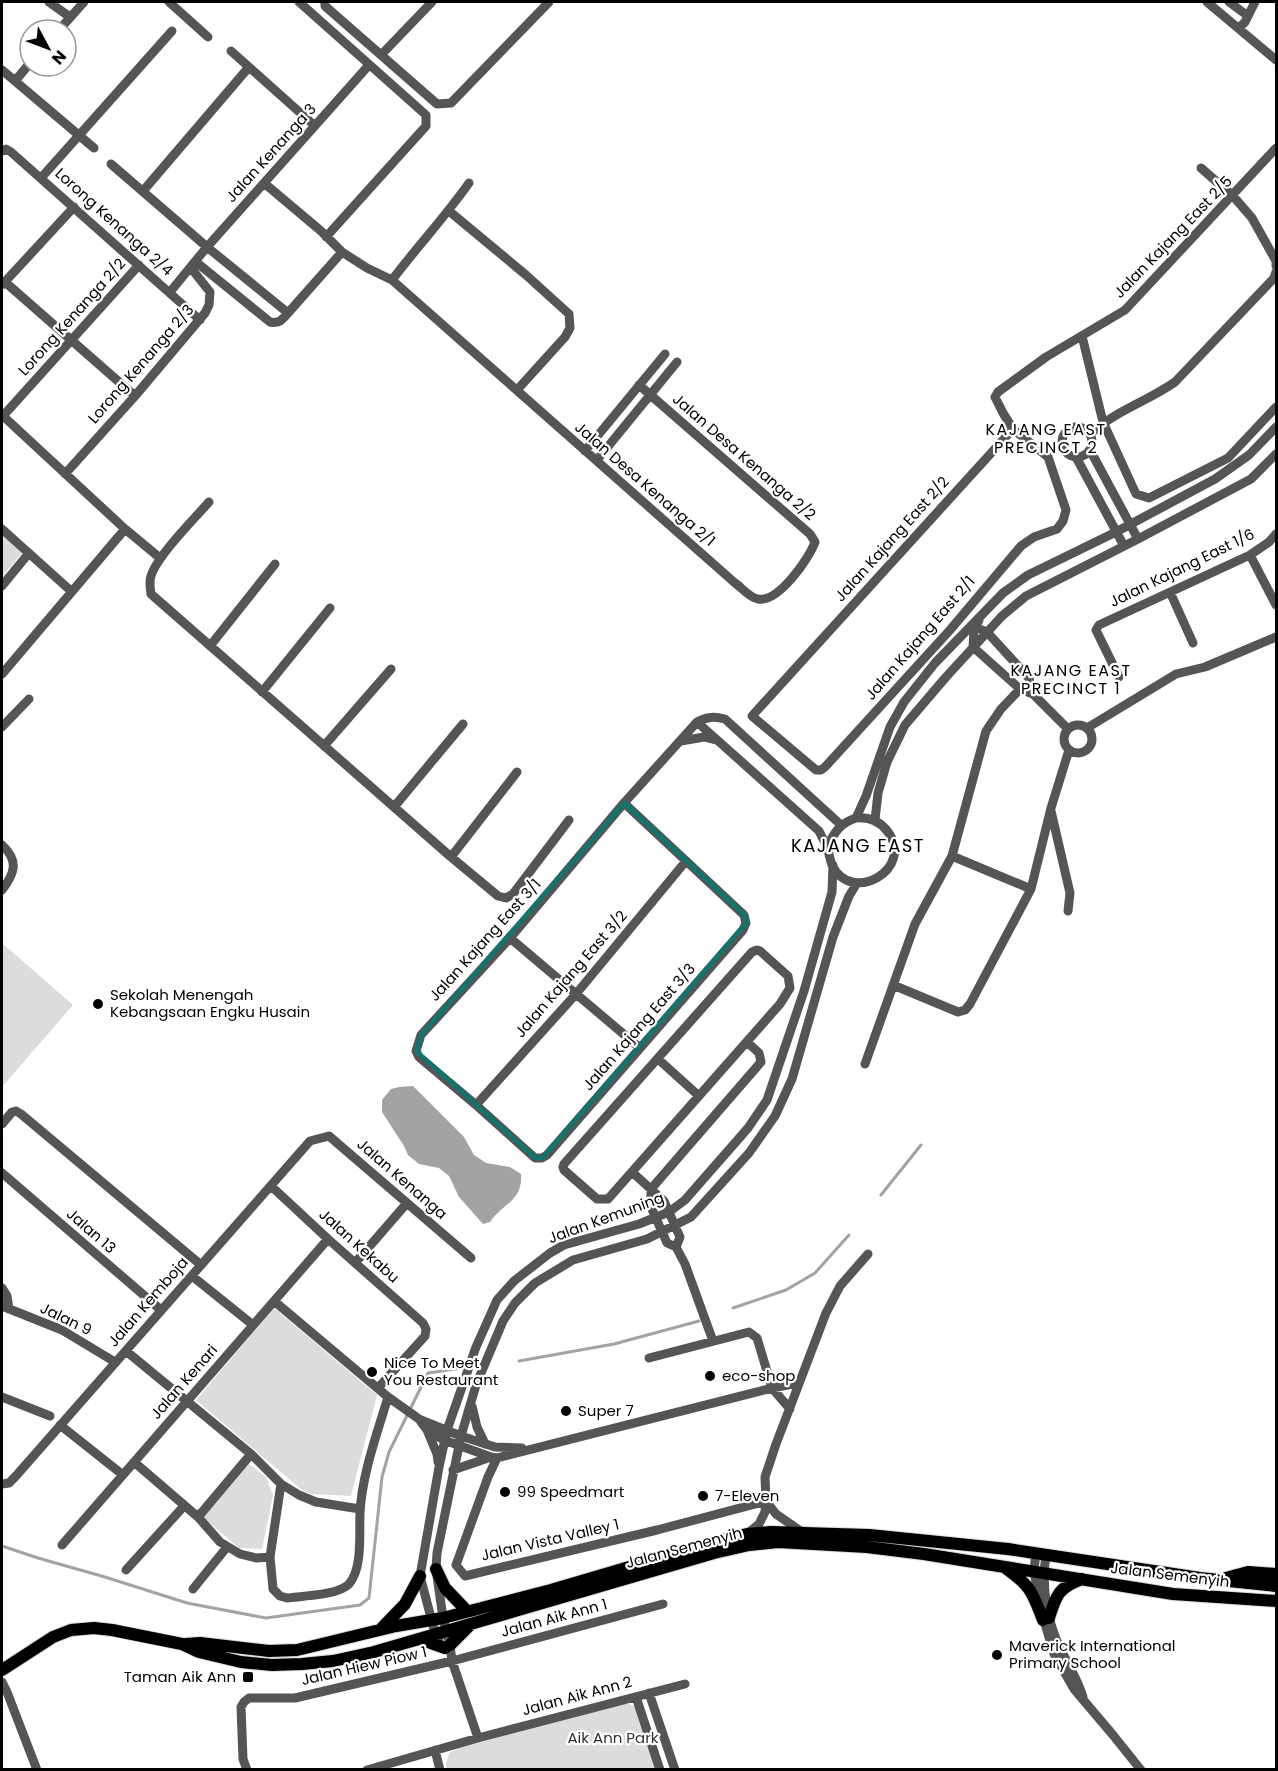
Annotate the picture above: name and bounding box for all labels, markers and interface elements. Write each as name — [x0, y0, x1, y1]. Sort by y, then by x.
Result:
north arrow — [18, 18, 78, 78]
text: N — [46, 45, 72, 70]
street label: Jalan Kenanga 3 — [221, 99, 321, 207]
street label: Lorong Kenanga 2/4 — [51, 163, 178, 280]
street label: Jalan Kajang East 2/5 — [1109, 171, 1237, 302]
street label: Lorong Kenanga 2/2 — [13, 253, 130, 380]
street label: Lorong Kenanga 2/3 — [83, 300, 198, 428]
street label: Jalan Desa Kenanga 2/2 — [668, 388, 821, 525]
street label: Jalan Desa Kenanga 2/1 — [571, 417, 720, 551]
district label: KAJANG EAST PRECINCT 2 — [985, 418, 1107, 459]
street label: Jalan Kajang East 2/2 — [830, 472, 954, 606]
street label: Jalan Kajang East 1/6 — [1106, 523, 1258, 612]
street label: Jalan Kajang East 2/1 — [860, 571, 979, 704]
district label: KAJANG EAST PRECINCT 1 — [1010, 659, 1132, 700]
district label: KAJANG EAST — [791, 833, 925, 858]
street label: Jalan Kajang East 3/1 — [424, 874, 545, 1005]
street label: Jalan Kajang East 3/2 — [510, 906, 632, 1042]
street label: Jalan Kajang East 3/3 — [577, 959, 700, 1095]
place label: Sekolah Menengah Kebangsaan Engku Husain — [110, 984, 310, 1022]
marker: Sekolah Menengah Kebangsaan Engku Husain — [91, 997, 105, 1011]
street label: Jalan Kenanga — [353, 1133, 452, 1224]
street label: Jalan Kemuning — [545, 1187, 667, 1248]
street label: Jalan 13 — [62, 1203, 121, 1258]
street label: Jalan Kekabu — [315, 1204, 404, 1287]
street label: Jalan Kemboja — [103, 1252, 193, 1351]
street label: Jalan 9 — [37, 1297, 96, 1340]
street label: Jalan Kenari — [145, 1340, 222, 1424]
place label: Nice To Meet You Restaurant — [384, 1352, 498, 1390]
marker: Nice To Meet You Restaurant — [365, 1365, 379, 1379]
place label: eco-shop — [722, 1365, 795, 1386]
marker: eco-shop — [703, 1369, 717, 1383]
place label: Super 7 — [578, 1400, 634, 1421]
marker: Super 7 — [559, 1404, 573, 1418]
place label: 99 Speedmart — [517, 1481, 624, 1502]
marker: 99 Speedmart — [498, 1485, 512, 1499]
place label: 7-Eleven — [715, 1485, 779, 1506]
marker: 7-Eleven — [696, 1489, 710, 1503]
street label: Jalan Vista Valley 1 — [479, 1513, 621, 1566]
street label: Jalan Semenyih — [623, 1522, 744, 1573]
street label: Jalan Semenyih — [1109, 1557, 1231, 1592]
street label: Jalan Aik Ann 1 — [498, 1593, 609, 1642]
place label: Maverick International Primary School — [1009, 1635, 1175, 1673]
street label: Jalan Hiew Piow 1 — [299, 1641, 429, 1690]
marker: Maverick International Primary School — [990, 1648, 1004, 1662]
place label: Taman Aik Ann — [124, 1666, 236, 1687]
marker: Taman Aik Ann — [241, 1670, 255, 1684]
street label: Jalan Aik Ann 2 — [520, 1671, 634, 1720]
park label: Aik Ann Park — [568, 1727, 659, 1748]

